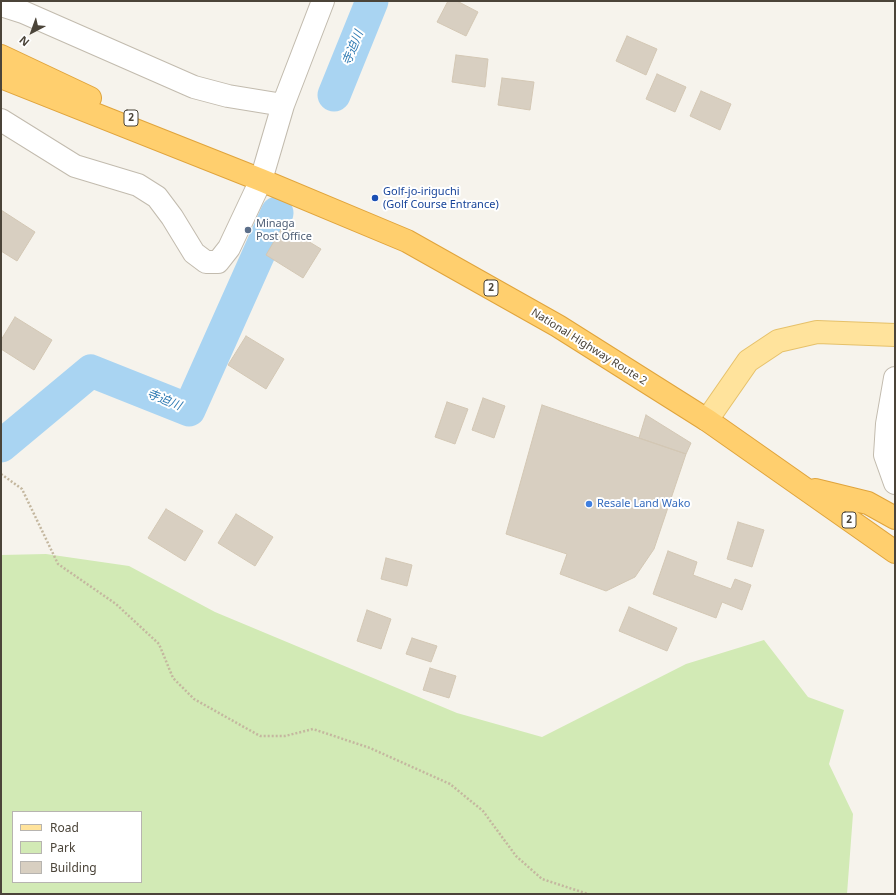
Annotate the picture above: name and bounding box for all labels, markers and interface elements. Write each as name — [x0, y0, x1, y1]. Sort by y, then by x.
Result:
north arrow — [12, 12, 52, 52]
water label: 寺迫川 — [340, 29, 366, 67]
text: N — [16, 33, 32, 50]
road number: 2 — [124, 110, 138, 126]
place label: Golf-jo-iriguchi (Golf Course Entrance) — [383, 185, 499, 211]
marker: Golf-jo-iriguchi (Golf Course Entrance) — [370, 193, 380, 203]
place label: Minaga Post Office — [256, 217, 312, 243]
marker: Minaga Post Office — [243, 225, 253, 235]
road number: 2 — [484, 280, 498, 296]
street label: National Highway Route 2 — [529, 306, 649, 388]
water label: 寺迫川 — [145, 387, 183, 413]
place label: Resale Land Wako — [597, 497, 690, 511]
marker: Resale Land Wako — [584, 499, 594, 509]
road number: 2 — [842, 512, 856, 528]
legend — [12, 811, 142, 883]
text: Road — [50, 819, 79, 836]
text: Park — [50, 839, 75, 856]
text: Building — [50, 859, 97, 876]

